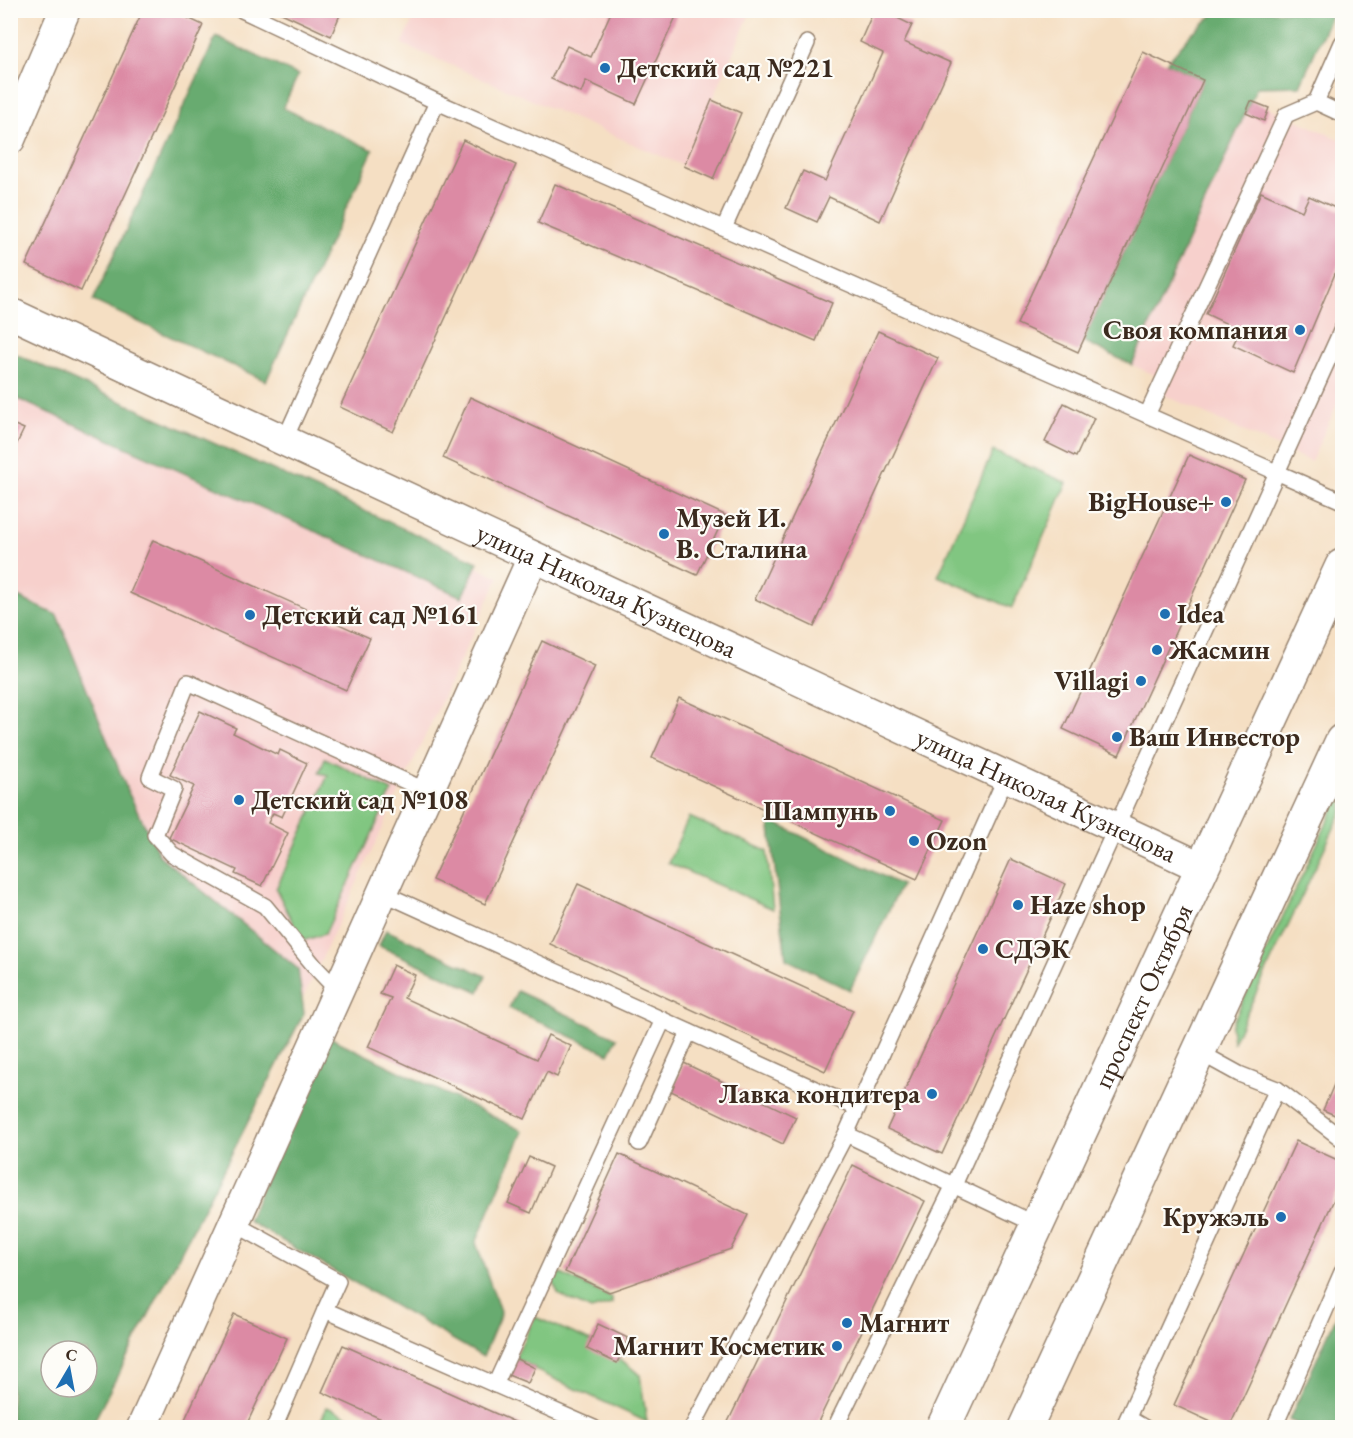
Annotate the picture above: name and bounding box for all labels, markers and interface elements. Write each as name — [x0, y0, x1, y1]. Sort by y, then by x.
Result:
place label: Детский сад №221 — [617, 50, 834, 85]
marker: Детский сад №221 — [598, 61, 612, 75]
place label: Своя компания — [1103, 312, 1288, 347]
marker: Своя компания — [1293, 323, 1307, 337]
place label: BigHouse+ — [1088, 484, 1214, 519]
marker: BigHouse+ — [1219, 495, 1233, 509]
place label: Музей И. В. Сталина — [676, 500, 807, 566]
street label: улица Николая Кузнецова — [471, 514, 743, 666]
marker: Музей И. В. Сталина — [657, 527, 671, 541]
place label: Idea — [1177, 596, 1225, 631]
place label: Детский сад №161 — [262, 597, 479, 632]
marker: Idea — [1158, 607, 1172, 621]
marker: Детский сад №161 — [243, 608, 257, 622]
place label: Жасмин — [1168, 632, 1270, 667]
marker: Жасмин — [1150, 643, 1164, 657]
place label: Villagi — [1054, 663, 1129, 698]
marker: Villagi — [1134, 674, 1148, 688]
street label: улица Николая Кузнецова — [911, 719, 1183, 870]
place label: Ваш Инвестор — [1129, 719, 1300, 754]
marker: Ваш Инвестор — [1110, 730, 1124, 744]
place label: Детский сад №108 — [251, 782, 468, 817]
marker: Детский сад №108 — [232, 793, 246, 807]
place label: Шампунь — [763, 793, 878, 828]
marker: Шампунь — [883, 804, 897, 818]
place label: Ozon — [926, 823, 987, 858]
marker: Ozon — [907, 834, 921, 848]
place label: Haze shop — [1030, 887, 1146, 922]
marker: Haze shop — [1011, 898, 1025, 912]
street label: проспект Октября — [1085, 898, 1200, 1094]
place label: СДЭК — [995, 931, 1071, 966]
marker: СДЭК — [976, 942, 990, 956]
place label: Лавка кондитера — [719, 1076, 920, 1111]
marker: Лавка кондитера — [925, 1087, 939, 1101]
place label: Кружэль — [1163, 1199, 1269, 1234]
marker: Кружэль — [1274, 1210, 1288, 1224]
place label: Магнит — [859, 1305, 949, 1340]
marker: Магнит — [840, 1316, 854, 1330]
place label: Магнит Косметик — [613, 1328, 825, 1363]
north arrow — [39, 1339, 99, 1399]
marker: Магнит Косметик — [830, 1339, 844, 1353]
text: С — [64, 1343, 79, 1366]

